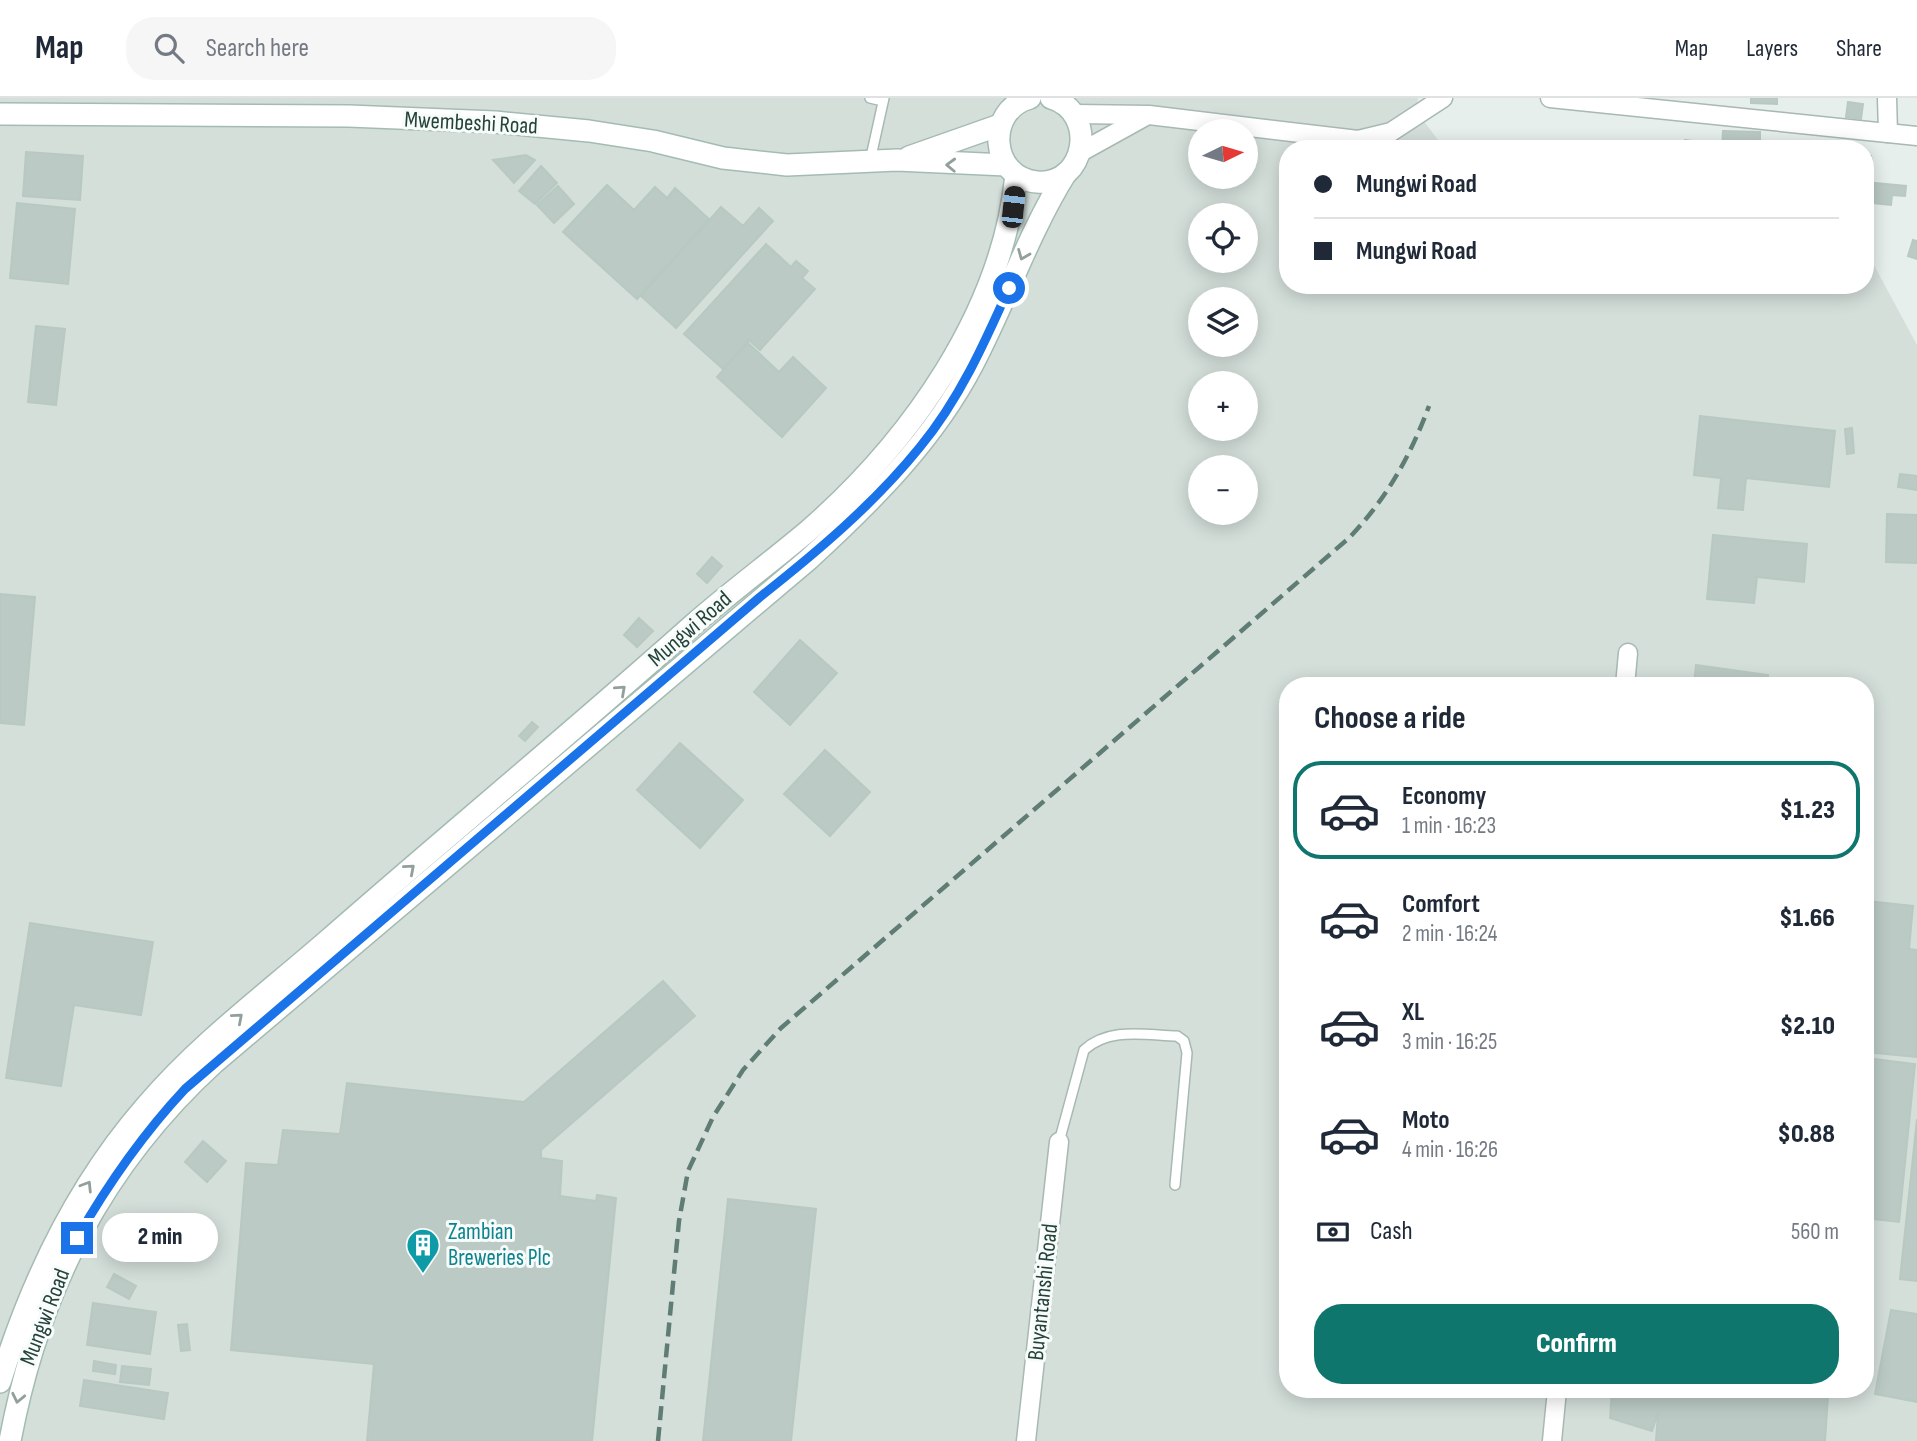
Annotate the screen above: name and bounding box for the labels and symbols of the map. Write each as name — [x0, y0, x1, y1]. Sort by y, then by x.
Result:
street label: Mwembeshi Road — [404, 106, 538, 140]
north arrow — [1188, 119, 1258, 189]
one-way arrow — [946, 157, 957, 172]
car — [1001, 185, 1026, 229]
one-way arrow — [1017, 249, 1031, 261]
route start — [993, 272, 1025, 304]
street label: Mungwi Road — [643, 585, 737, 673]
one-way arrow — [613, 685, 626, 698]
one-way arrow — [402, 864, 415, 877]
one-way arrow — [230, 1014, 243, 1026]
one-way arrow — [78, 1181, 91, 1194]
callout: 2 min — [102, 1214, 217, 1262]
place label: Zambian Breweries Plc — [448, 1218, 551, 1272]
route end — [61, 1222, 93, 1254]
street label: Buyantanshi Road — [1022, 1222, 1064, 1362]
building icon: Zambian Breweries Plc — [404, 1226, 442, 1275]
street label: Mungwi Road — [14, 1265, 76, 1369]
one-way arrow — [12, 1392, 27, 1404]

